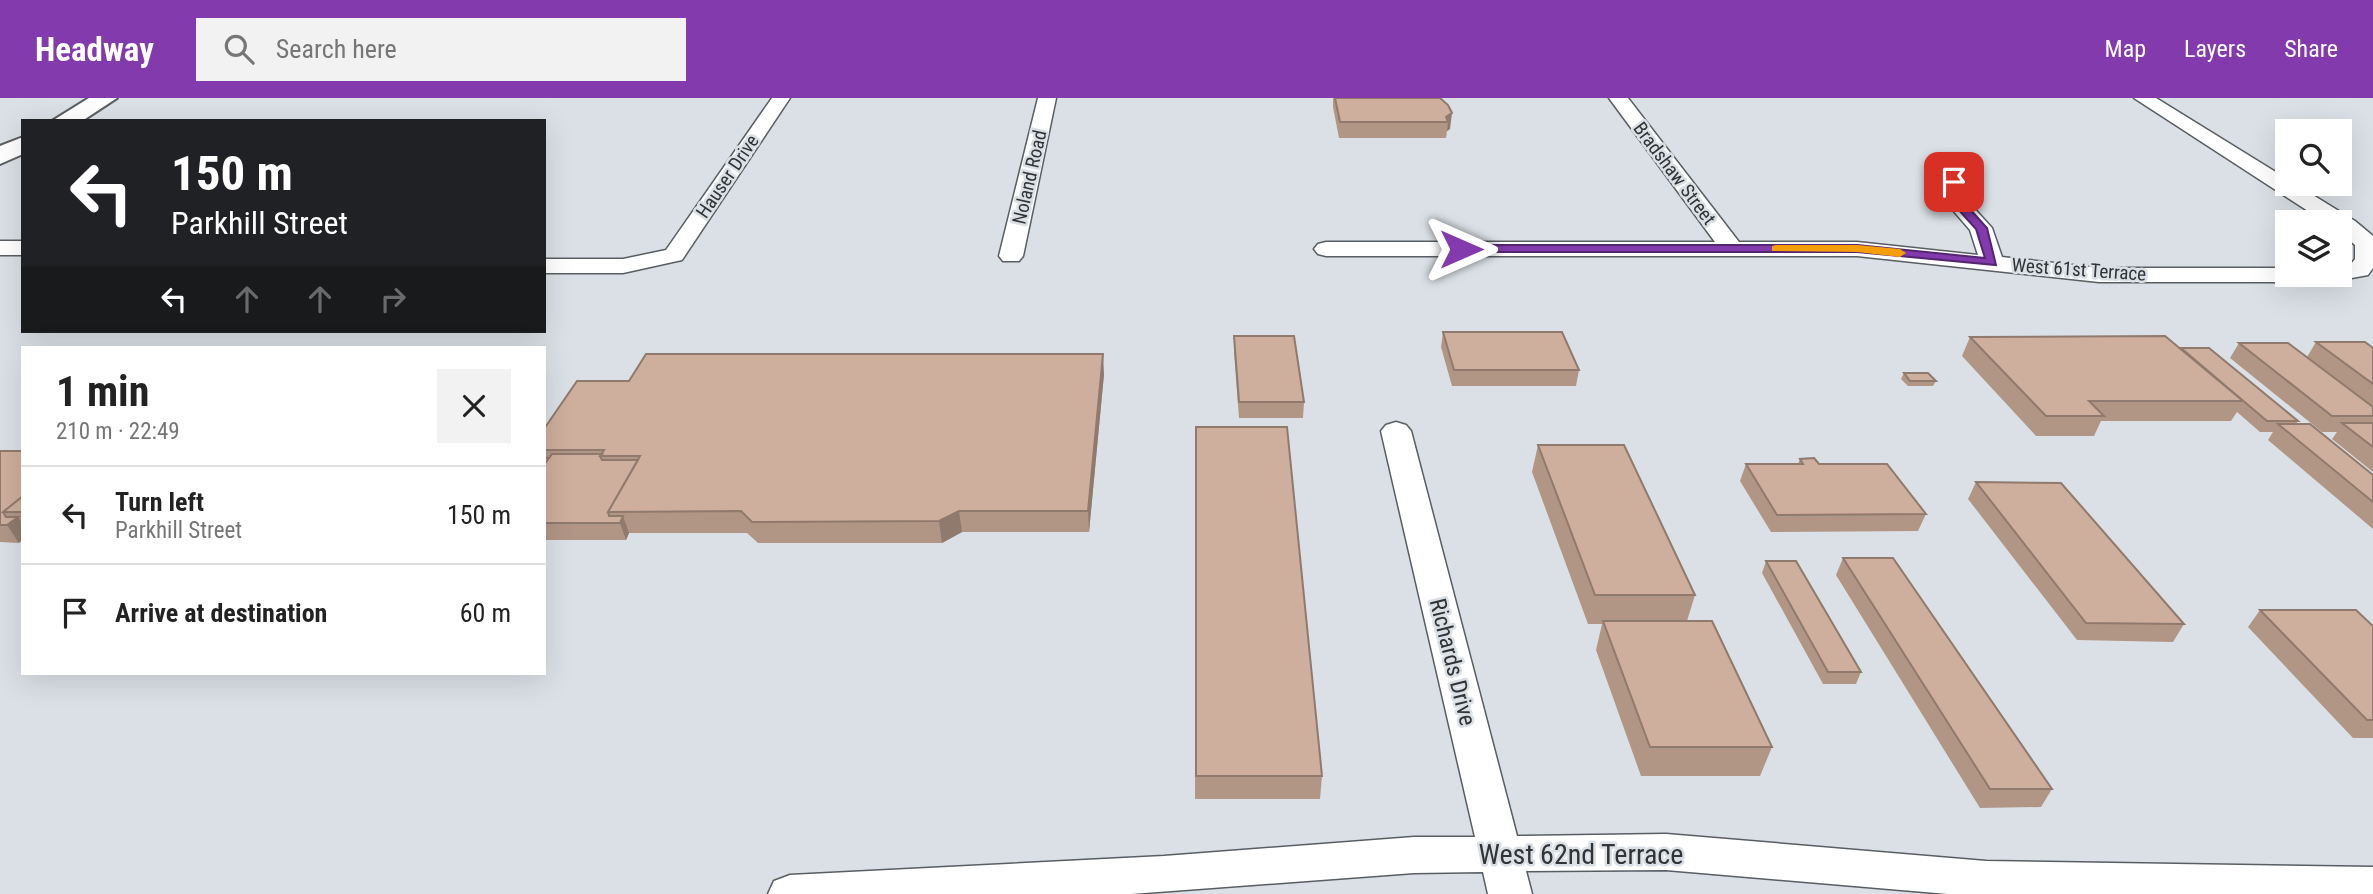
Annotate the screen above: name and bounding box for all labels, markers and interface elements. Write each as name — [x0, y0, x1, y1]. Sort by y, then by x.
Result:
search box — [196, 18, 686, 81]
text: Headway — [35, 30, 154, 69]
icon: search — [220, 30, 258, 68]
text: Search here — [276, 34, 397, 64]
text: Map — [2105, 35, 2146, 63]
text: Layers — [2184, 35, 2246, 63]
text: Share — [2284, 35, 2338, 63]
street label: Bradshaw Street — [1629, 117, 1721, 229]
map controls — [2275, 119, 2352, 287]
button: search — [2275, 119, 2352, 196]
street label: Noland Road — [1007, 128, 1051, 226]
street label: Hauser Drive — [691, 130, 764, 222]
text: 150 m — [171, 145, 293, 202]
icon: left — [56, 147, 147, 238]
pin — [1924, 152, 1984, 212]
icon: arrive — [1935, 163, 1973, 201]
text: Parkhill Street — [171, 204, 348, 242]
button: layers — [2275, 210, 2352, 287]
position arrow — [1424, 212, 1498, 286]
street label: West 61st Terrace — [2011, 253, 2147, 286]
icon: left — [155, 280, 193, 318]
icon: ahead — [228, 280, 266, 318]
icon: ahead — [301, 280, 339, 318]
icon: right — [374, 280, 412, 318]
text: 1 min — [56, 367, 149, 416]
button: close — [437, 369, 511, 443]
text: 210 m · 22:49 — [56, 418, 180, 445]
text: Turn left — [115, 487, 204, 517]
icon: left — [56, 496, 94, 534]
text: 150 m — [447, 500, 511, 530]
text: Parkhill Street — [115, 517, 242, 544]
icon: arrive — [56, 594, 94, 632]
street label: Richards Drive — [1424, 596, 1481, 729]
text: Arrive at destination — [115, 598, 327, 628]
text: 60 m — [460, 598, 511, 628]
street label: West 62nd Terrace — [1479, 838, 1683, 871]

